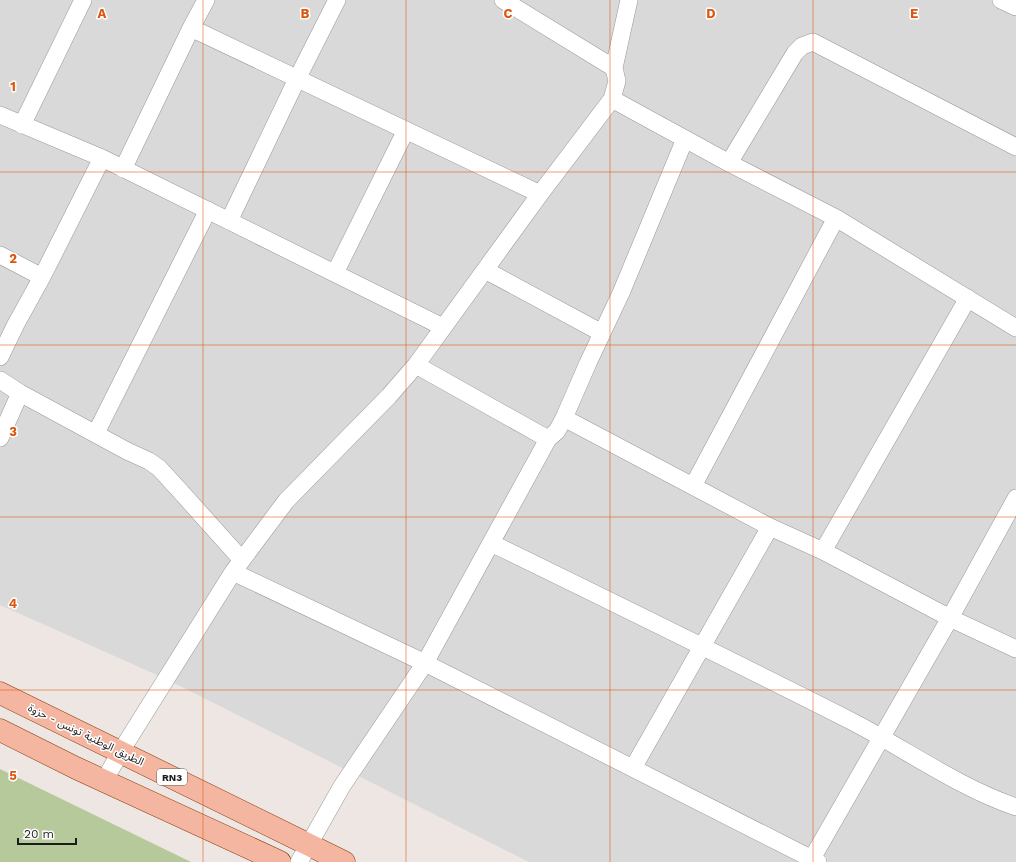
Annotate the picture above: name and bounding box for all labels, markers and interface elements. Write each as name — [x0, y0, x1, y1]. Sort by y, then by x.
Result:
text: A — [98, 6, 107, 21]
text: B — [301, 6, 310, 21]
text: C — [504, 6, 513, 21]
text: D — [706, 6, 716, 21]
text: E — [910, 6, 918, 21]
text: 1 — [10, 79, 16, 94]
text: 2 — [9, 251, 17, 266]
text: 3 — [9, 424, 17, 439]
text: 4 — [9, 596, 18, 611]
street label: الطريق الوطنية تونس - حزوة — [26, 701, 146, 769]
text: 5 — [9, 768, 17, 783]
road number: RN3 — [157, 769, 187, 785]
scale bar — [18, 820, 76, 846]
text: 20 m — [24, 827, 54, 841]

